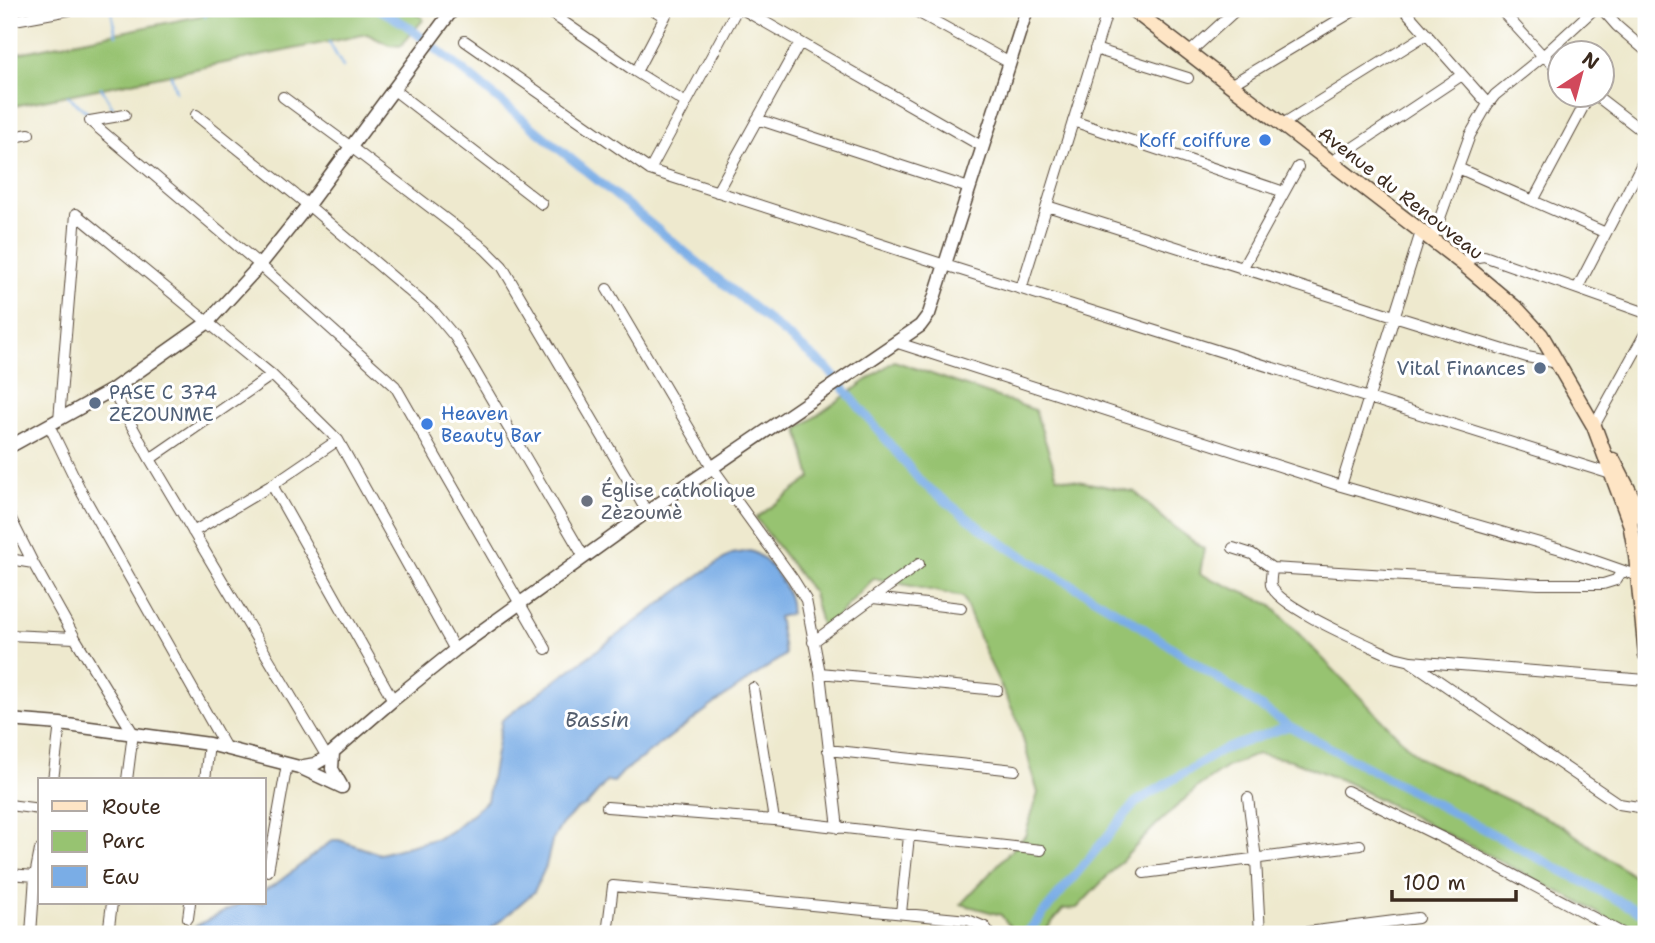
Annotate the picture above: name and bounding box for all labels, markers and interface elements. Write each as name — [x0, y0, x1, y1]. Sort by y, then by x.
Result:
north arrow — [1546, 38, 1616, 108]
text: N — [1577, 46, 1604, 75]
street label: Avenue du Renouveau — [1313, 121, 1489, 265]
place label: Koff coiffure — [1139, 128, 1251, 153]
marker: Koff coiffure — [1257, 132, 1273, 148]
place label: Vital Finances — [1397, 356, 1526, 381]
marker: Vital Finances — [1532, 360, 1548, 376]
place label: PASE C 374 ZEZOUNME — [109, 380, 217, 427]
marker: PASE C 374 ZEZOUNME — [87, 395, 103, 411]
place label: Heaven Beauty Bar — [441, 401, 542, 448]
marker: Heaven Beauty Bar — [419, 416, 435, 432]
place label: Église catholique Zèzoumè — [601, 477, 756, 525]
marker: Église catholique Zèzoumè — [579, 493, 595, 509]
water label: Bassin — [565, 706, 629, 734]
legend — [38, 778, 266, 904]
text: Route — [102, 793, 161, 821]
text: Parc — [102, 827, 145, 855]
scale bar — [1392, 859, 1517, 903]
text: Eau — [102, 863, 140, 891]
text: 100 m — [1403, 869, 1466, 897]

